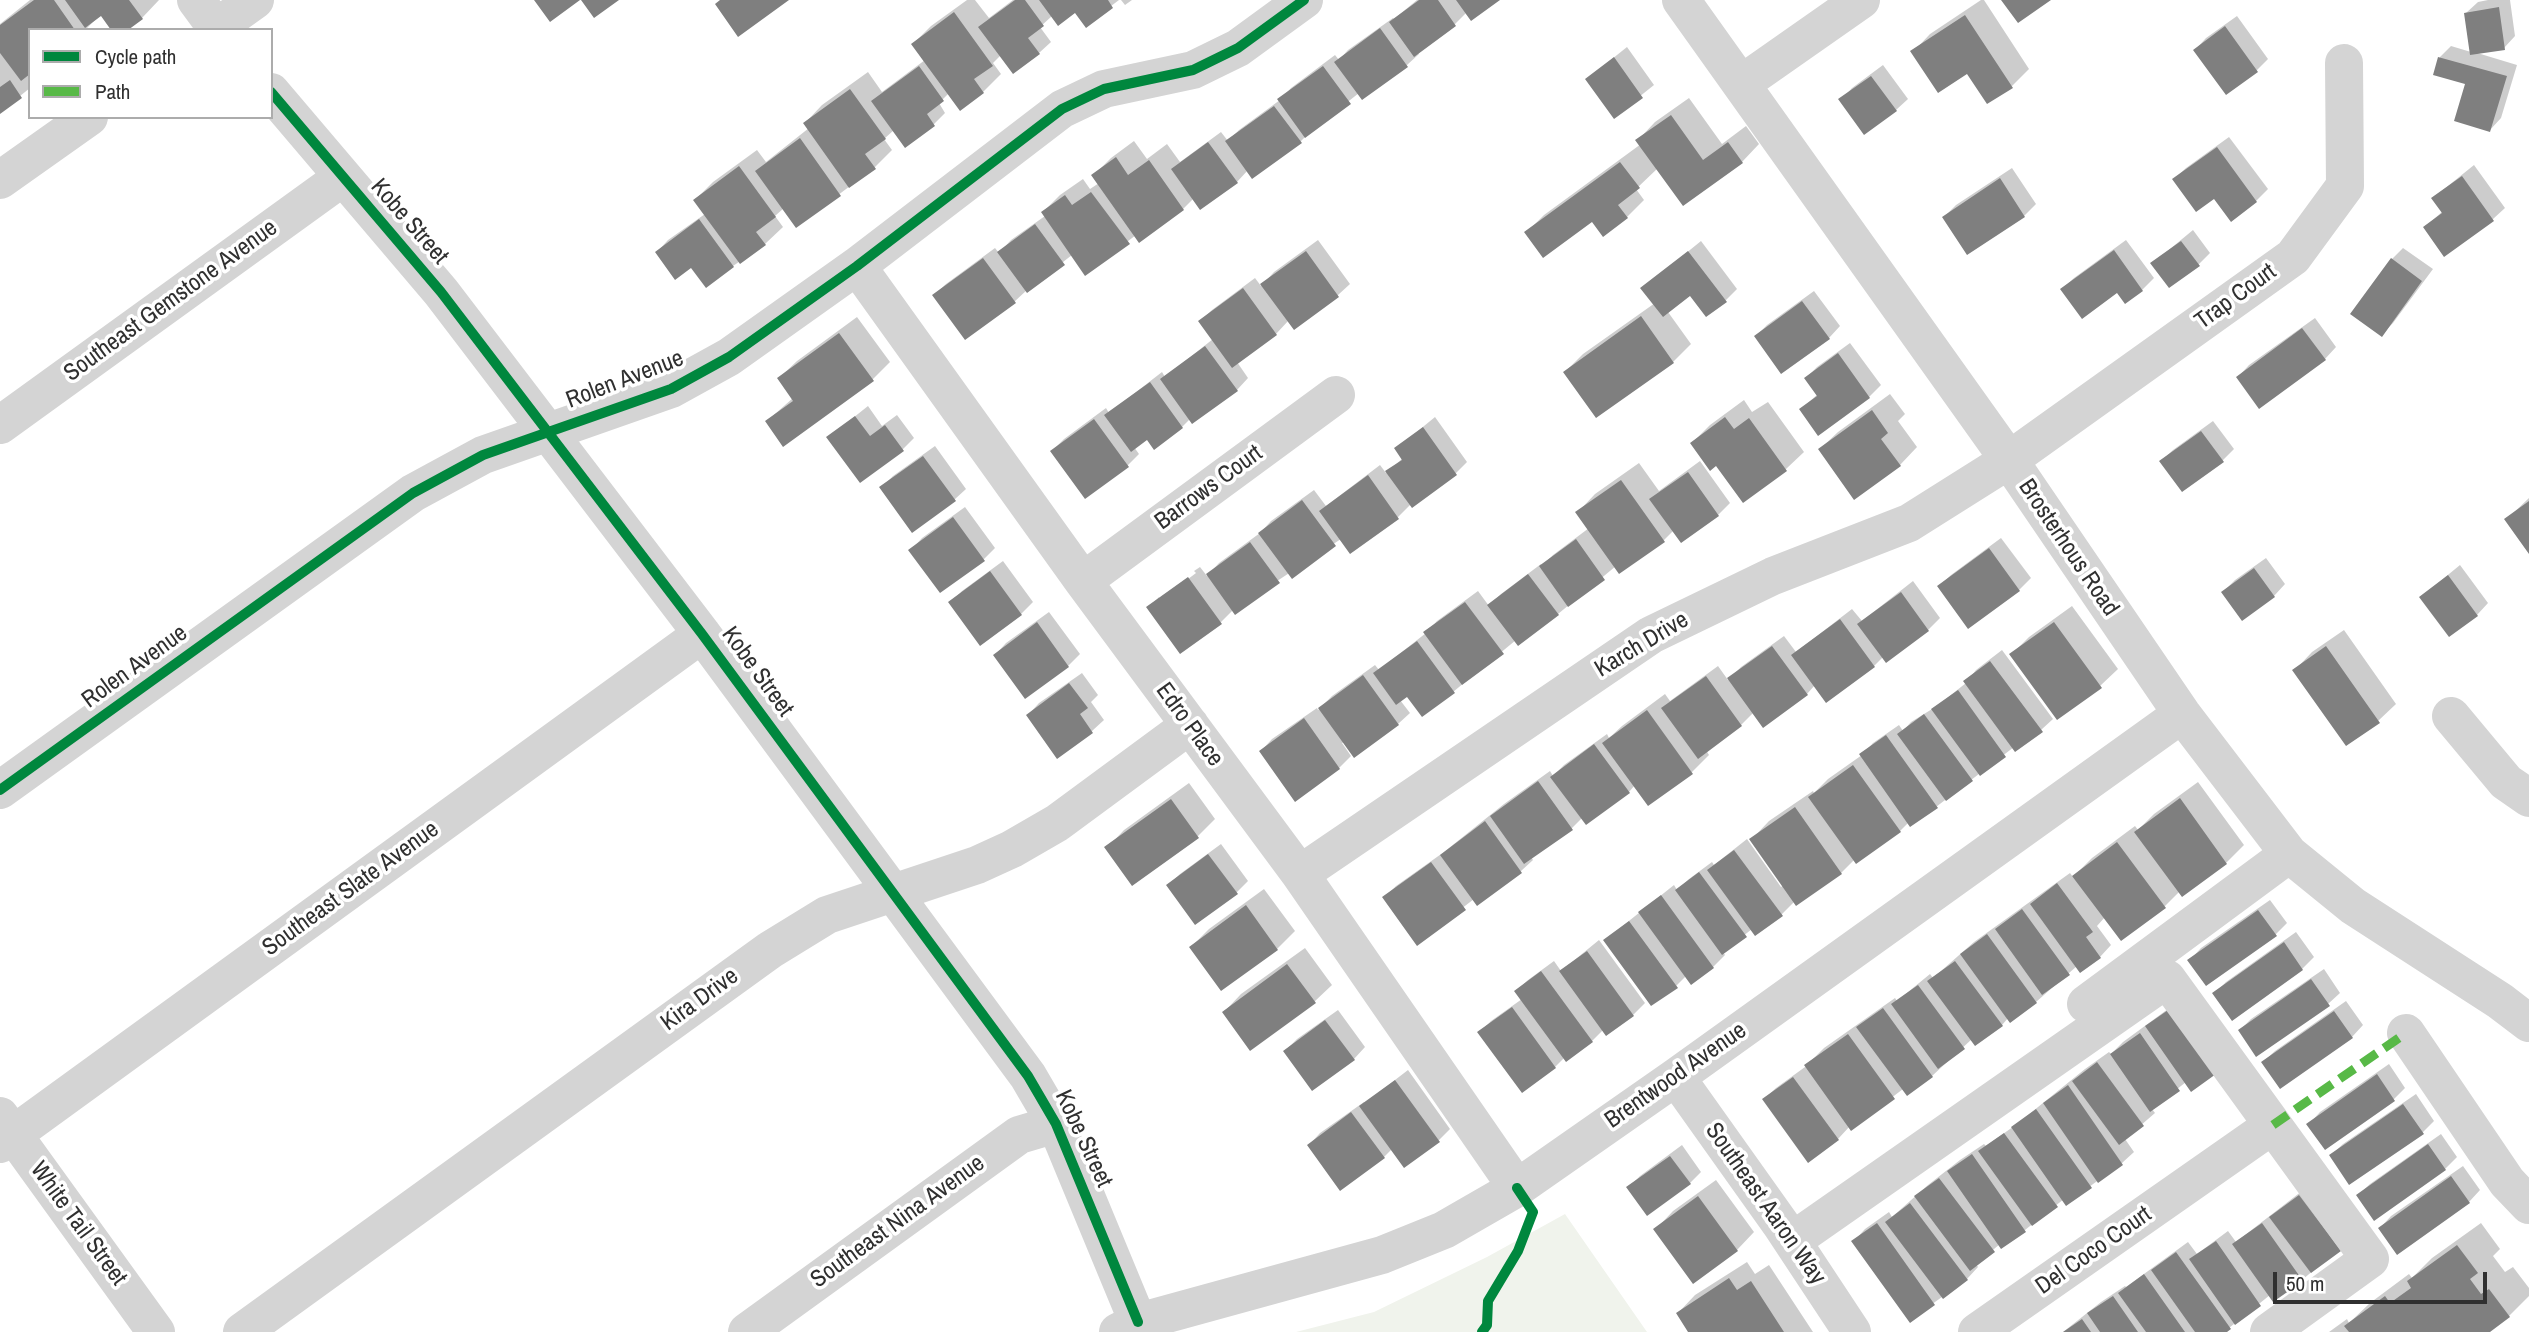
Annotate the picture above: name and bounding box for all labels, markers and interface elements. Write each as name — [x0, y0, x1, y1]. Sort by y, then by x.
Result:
legend — [28, 28, 273, 119]
text: Cycle path — [95, 42, 176, 71]
text: Path — [95, 77, 130, 106]
street label: Kobe Street — [364, 173, 454, 271]
street label: Southeast Gemstone Avenue — [59, 214, 283, 388]
street label: Trap Court — [2190, 258, 2282, 336]
street label: Rolen Avenue — [562, 344, 688, 416]
street label: Barrows Court — [1150, 439, 1268, 537]
street label: Brosterhous Road — [2012, 474, 2124, 622]
street label: Karch Drive — [1590, 606, 1694, 684]
street label: Rolen Avenue — [77, 619, 193, 715]
street label: Kobe Street — [715, 621, 799, 723]
street label: Edro Place — [1149, 678, 1229, 772]
street label: Southeast Slate Avenue — [257, 815, 445, 963]
street label: Kira Drive — [656, 962, 744, 1038]
street label: Brentwood Avenue — [1600, 1017, 1752, 1135]
street label: Kobe Street — [1048, 1086, 1118, 1192]
street label: Southeast Aaron Way — [1699, 1118, 1831, 1290]
street label: Southeast Nina Avenue — [806, 1149, 990, 1295]
street label: White Tail Street — [23, 1157, 133, 1291]
street label: Del Coco Court — [2031, 1201, 2157, 1301]
scale bar — [2277, 1258, 2490, 1302]
text: 50 m — [2286, 1269, 2324, 1298]

